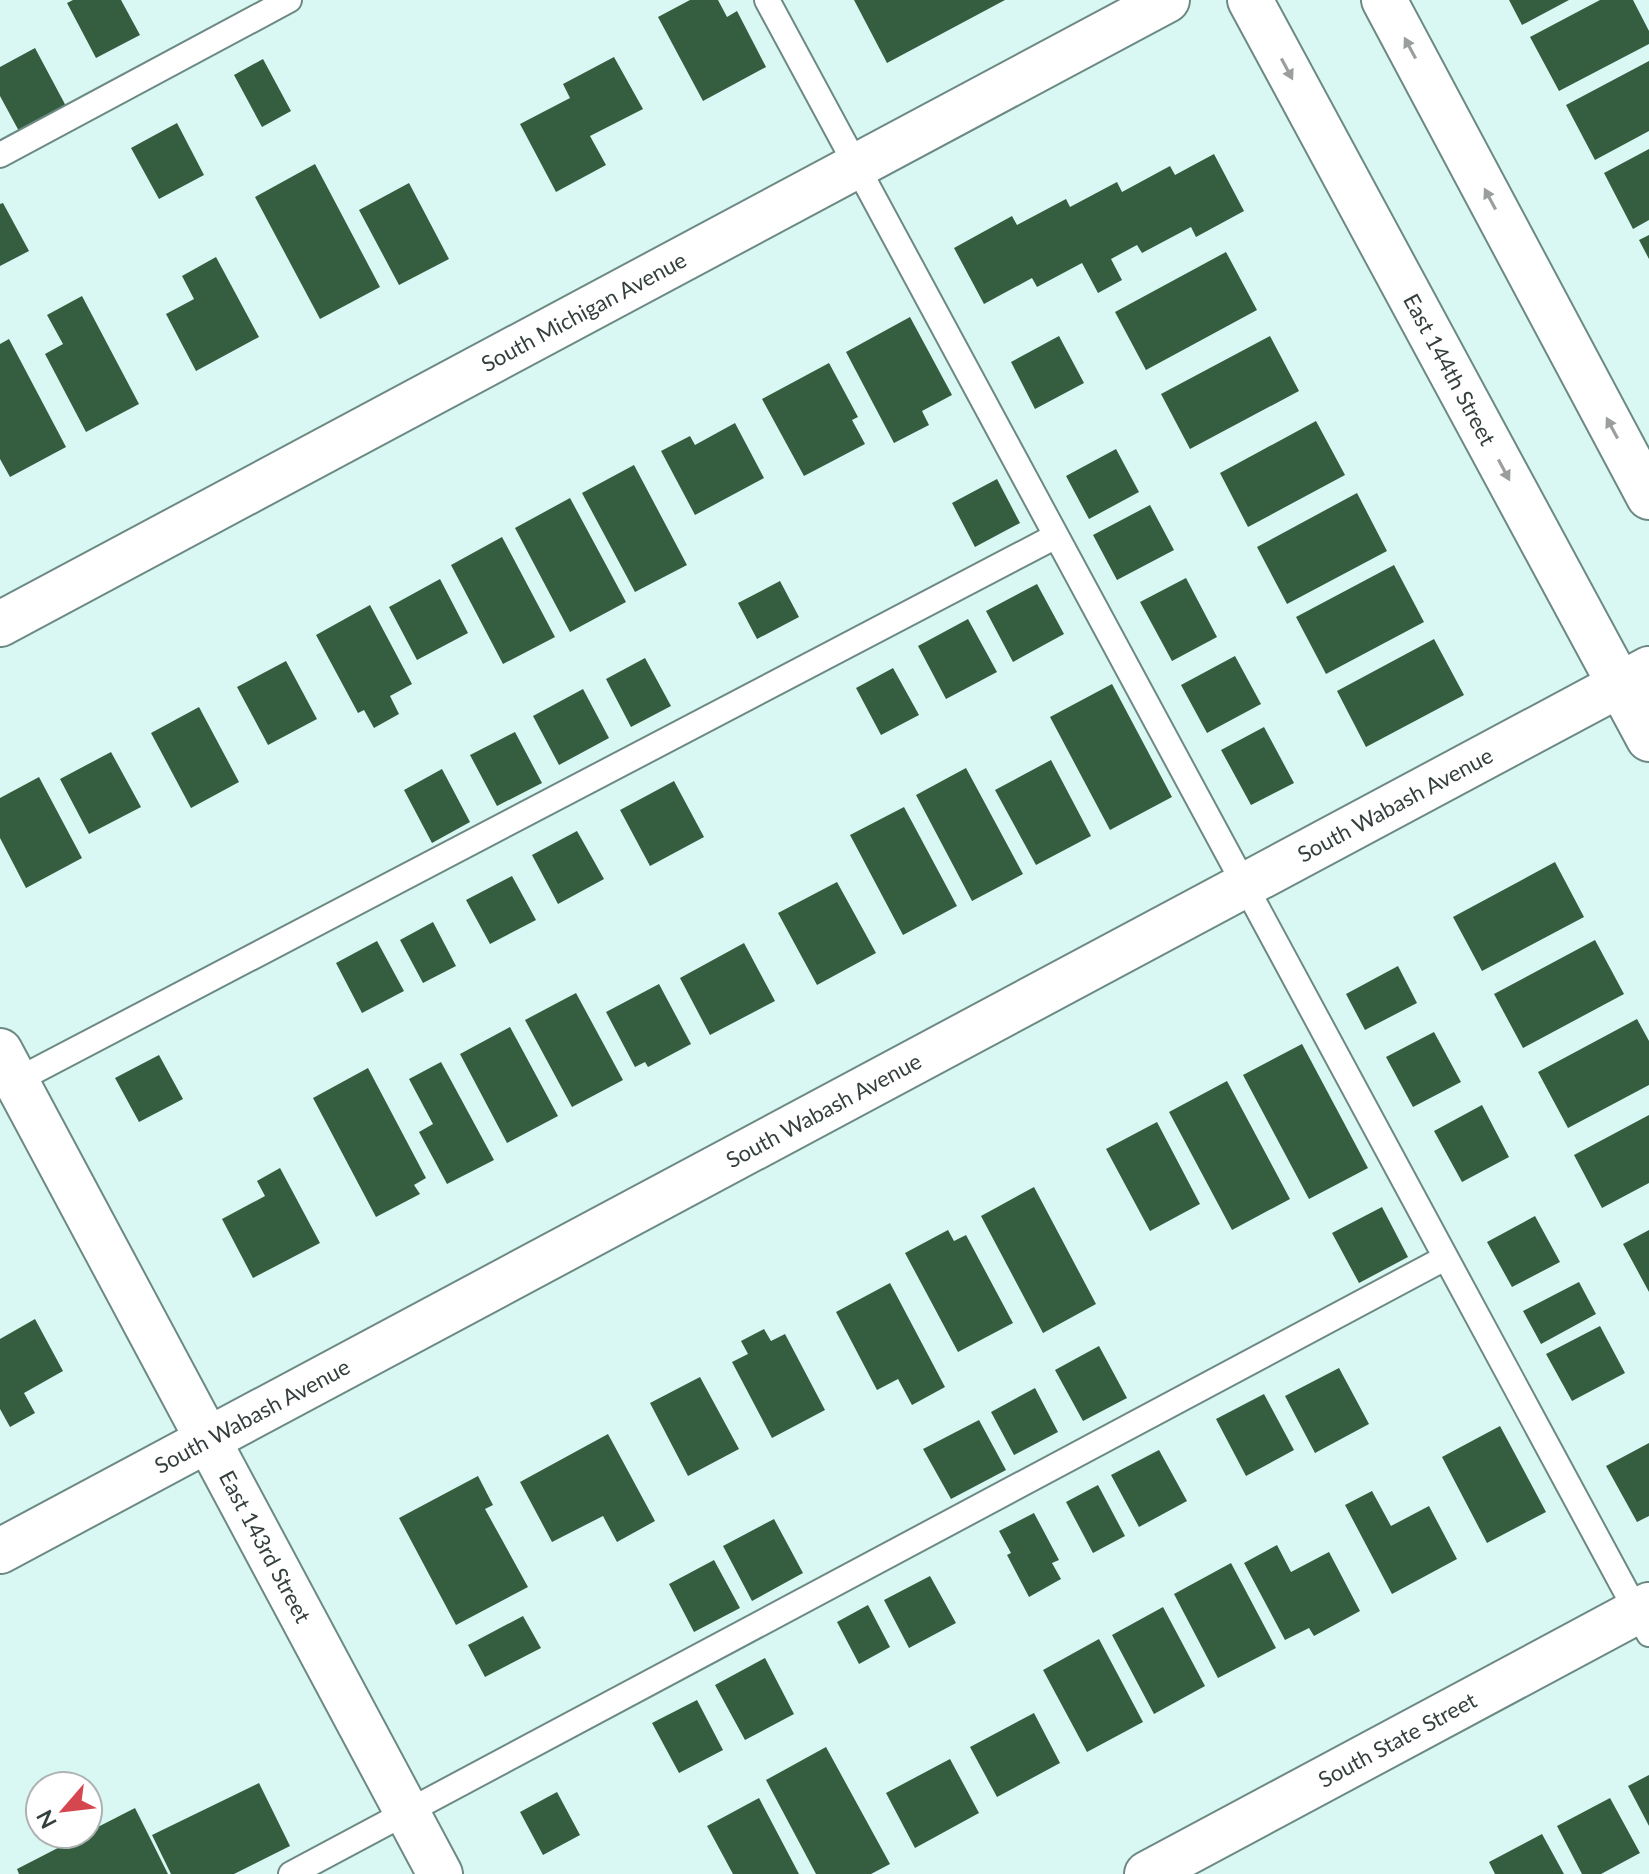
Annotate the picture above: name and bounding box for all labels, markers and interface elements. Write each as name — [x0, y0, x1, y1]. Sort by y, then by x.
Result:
one-way arrow — [1403, 37, 1416, 60]
one-way arrow — [1280, 57, 1294, 80]
one-way arrow — [1483, 187, 1496, 210]
street label: South Michigan Avenue — [476, 246, 691, 377]
street label: East 144th Street — [1398, 289, 1502, 450]
one-way arrow — [1606, 417, 1620, 439]
one-way arrow — [1497, 458, 1510, 481]
street label: South Wabash Avenue — [1293, 741, 1497, 868]
street label: South Wabash Avenue — [721, 1047, 926, 1173]
street label: South Wabash Avenue — [150, 1352, 354, 1479]
street label: East 143rd Street — [214, 1466, 317, 1627]
street label: South State Street — [1313, 1686, 1481, 1793]
north arrow — [24, 1770, 104, 1850]
text: N — [30, 1806, 62, 1833]

